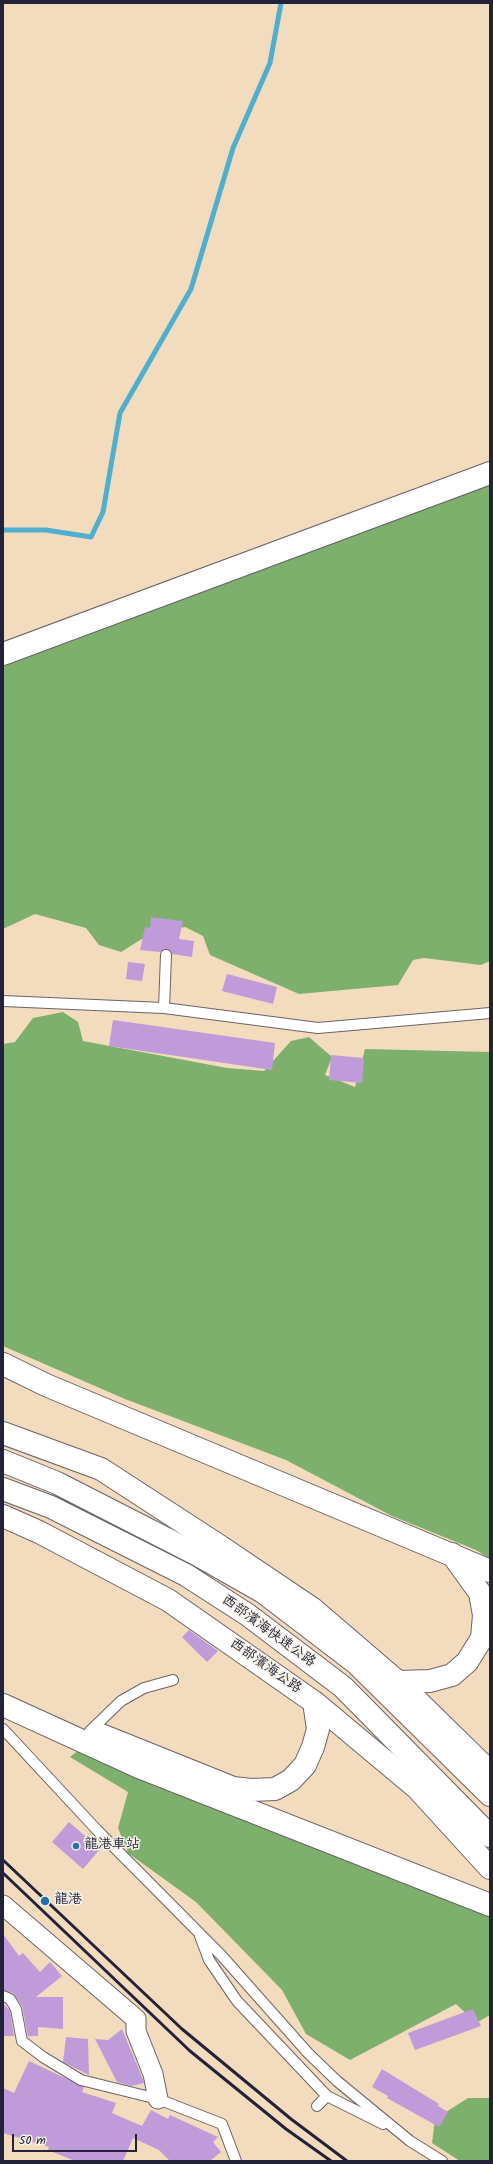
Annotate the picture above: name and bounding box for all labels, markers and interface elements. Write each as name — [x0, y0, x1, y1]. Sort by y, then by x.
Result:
street label: 西部濱海快速公路 — [218, 1592, 318, 1672]
street label: 西部濱海公路 — [226, 1636, 304, 1698]
place label: 龍港車站 — [84, 1838, 140, 1854]
marker: 龍港車站 — [71, 1841, 81, 1851]
place label: 龍港 — [54, 1893, 82, 1909]
marker: 龍港 — [39, 1895, 51, 1907]
scale bar — [14, 2126, 139, 2152]
text: 50 m — [19, 2131, 46, 2150]

